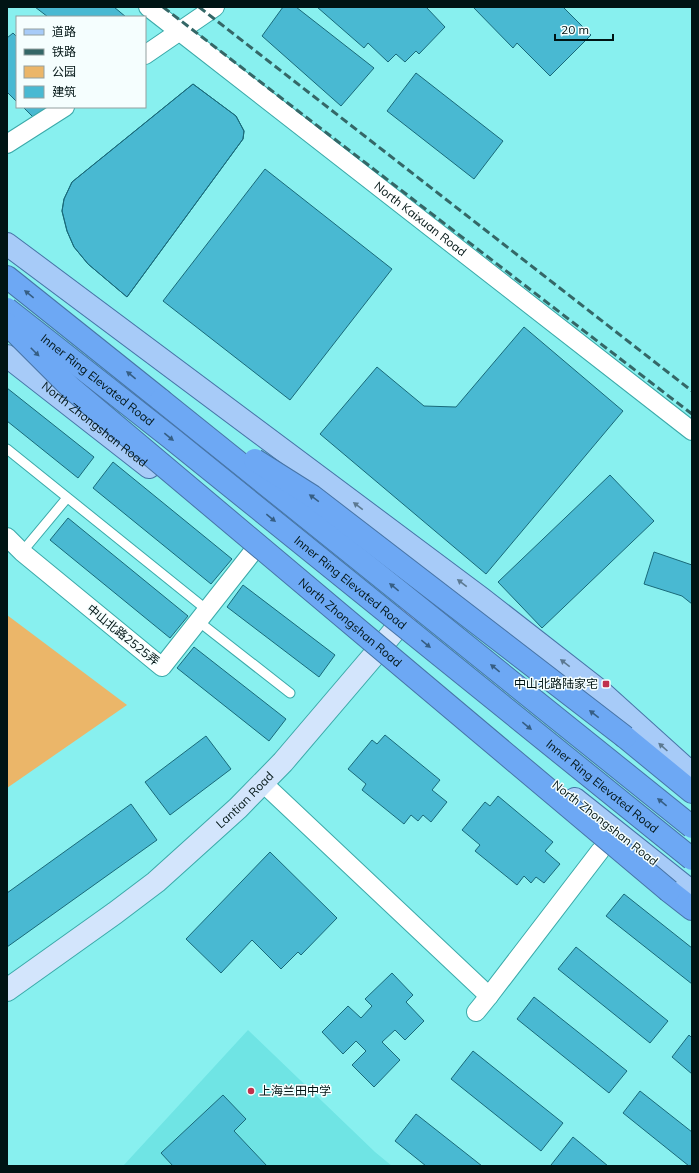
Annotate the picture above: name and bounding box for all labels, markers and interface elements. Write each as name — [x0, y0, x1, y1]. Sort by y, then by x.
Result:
legend — [16, 16, 146, 108]
scale bar — [555, 16, 613, 42]
text: 20 m — [561, 22, 589, 37]
text: 道路 — [52, 24, 76, 39]
text: 铁路 — [52, 44, 76, 59]
text: 公园 — [52, 64, 76, 79]
text: 建筑 — [52, 84, 76, 99]
street label: North Kaixuan Road — [371, 178, 469, 259]
one-way arrow — [23, 290, 34, 299]
street label: Inner Ring Elevated Road — [38, 330, 157, 429]
one-way arrow — [30, 347, 40, 357]
one-way arrow — [125, 371, 136, 380]
street label: North Zhongshan Road — [39, 378, 151, 470]
one-way arrow — [164, 432, 175, 441]
one-way arrow — [308, 493, 319, 502]
one-way arrow — [352, 501, 363, 510]
one-way arrow — [265, 514, 276, 523]
street label: Inner Ring Elevated Road — [291, 533, 410, 632]
street label: North Zhongshan Road — [296, 575, 405, 670]
one-way arrow — [456, 579, 467, 588]
one-way arrow — [388, 582, 399, 591]
street label: 中山北路2525弄 — [84, 601, 163, 668]
one-way arrow — [421, 640, 432, 649]
one-way arrow — [559, 658, 570, 667]
one-way arrow — [489, 664, 500, 673]
place label: 中山北路陆家宅 — [514, 676, 598, 691]
marker: 中山北路陆家宅 — [601, 679, 611, 689]
one-way arrow — [589, 709, 600, 718]
one-way arrow — [522, 721, 533, 730]
street label: Inner Ring Elevated Road — [543, 736, 662, 836]
one-way arrow — [658, 743, 668, 752]
street label: Lantian Road — [213, 768, 276, 831]
street label: North Zhongshan Road — [549, 777, 661, 869]
one-way arrow — [656, 798, 667, 807]
place label: 上海兰田中学 — [259, 1083, 331, 1098]
marker: 上海兰田中学 — [246, 1086, 256, 1096]

